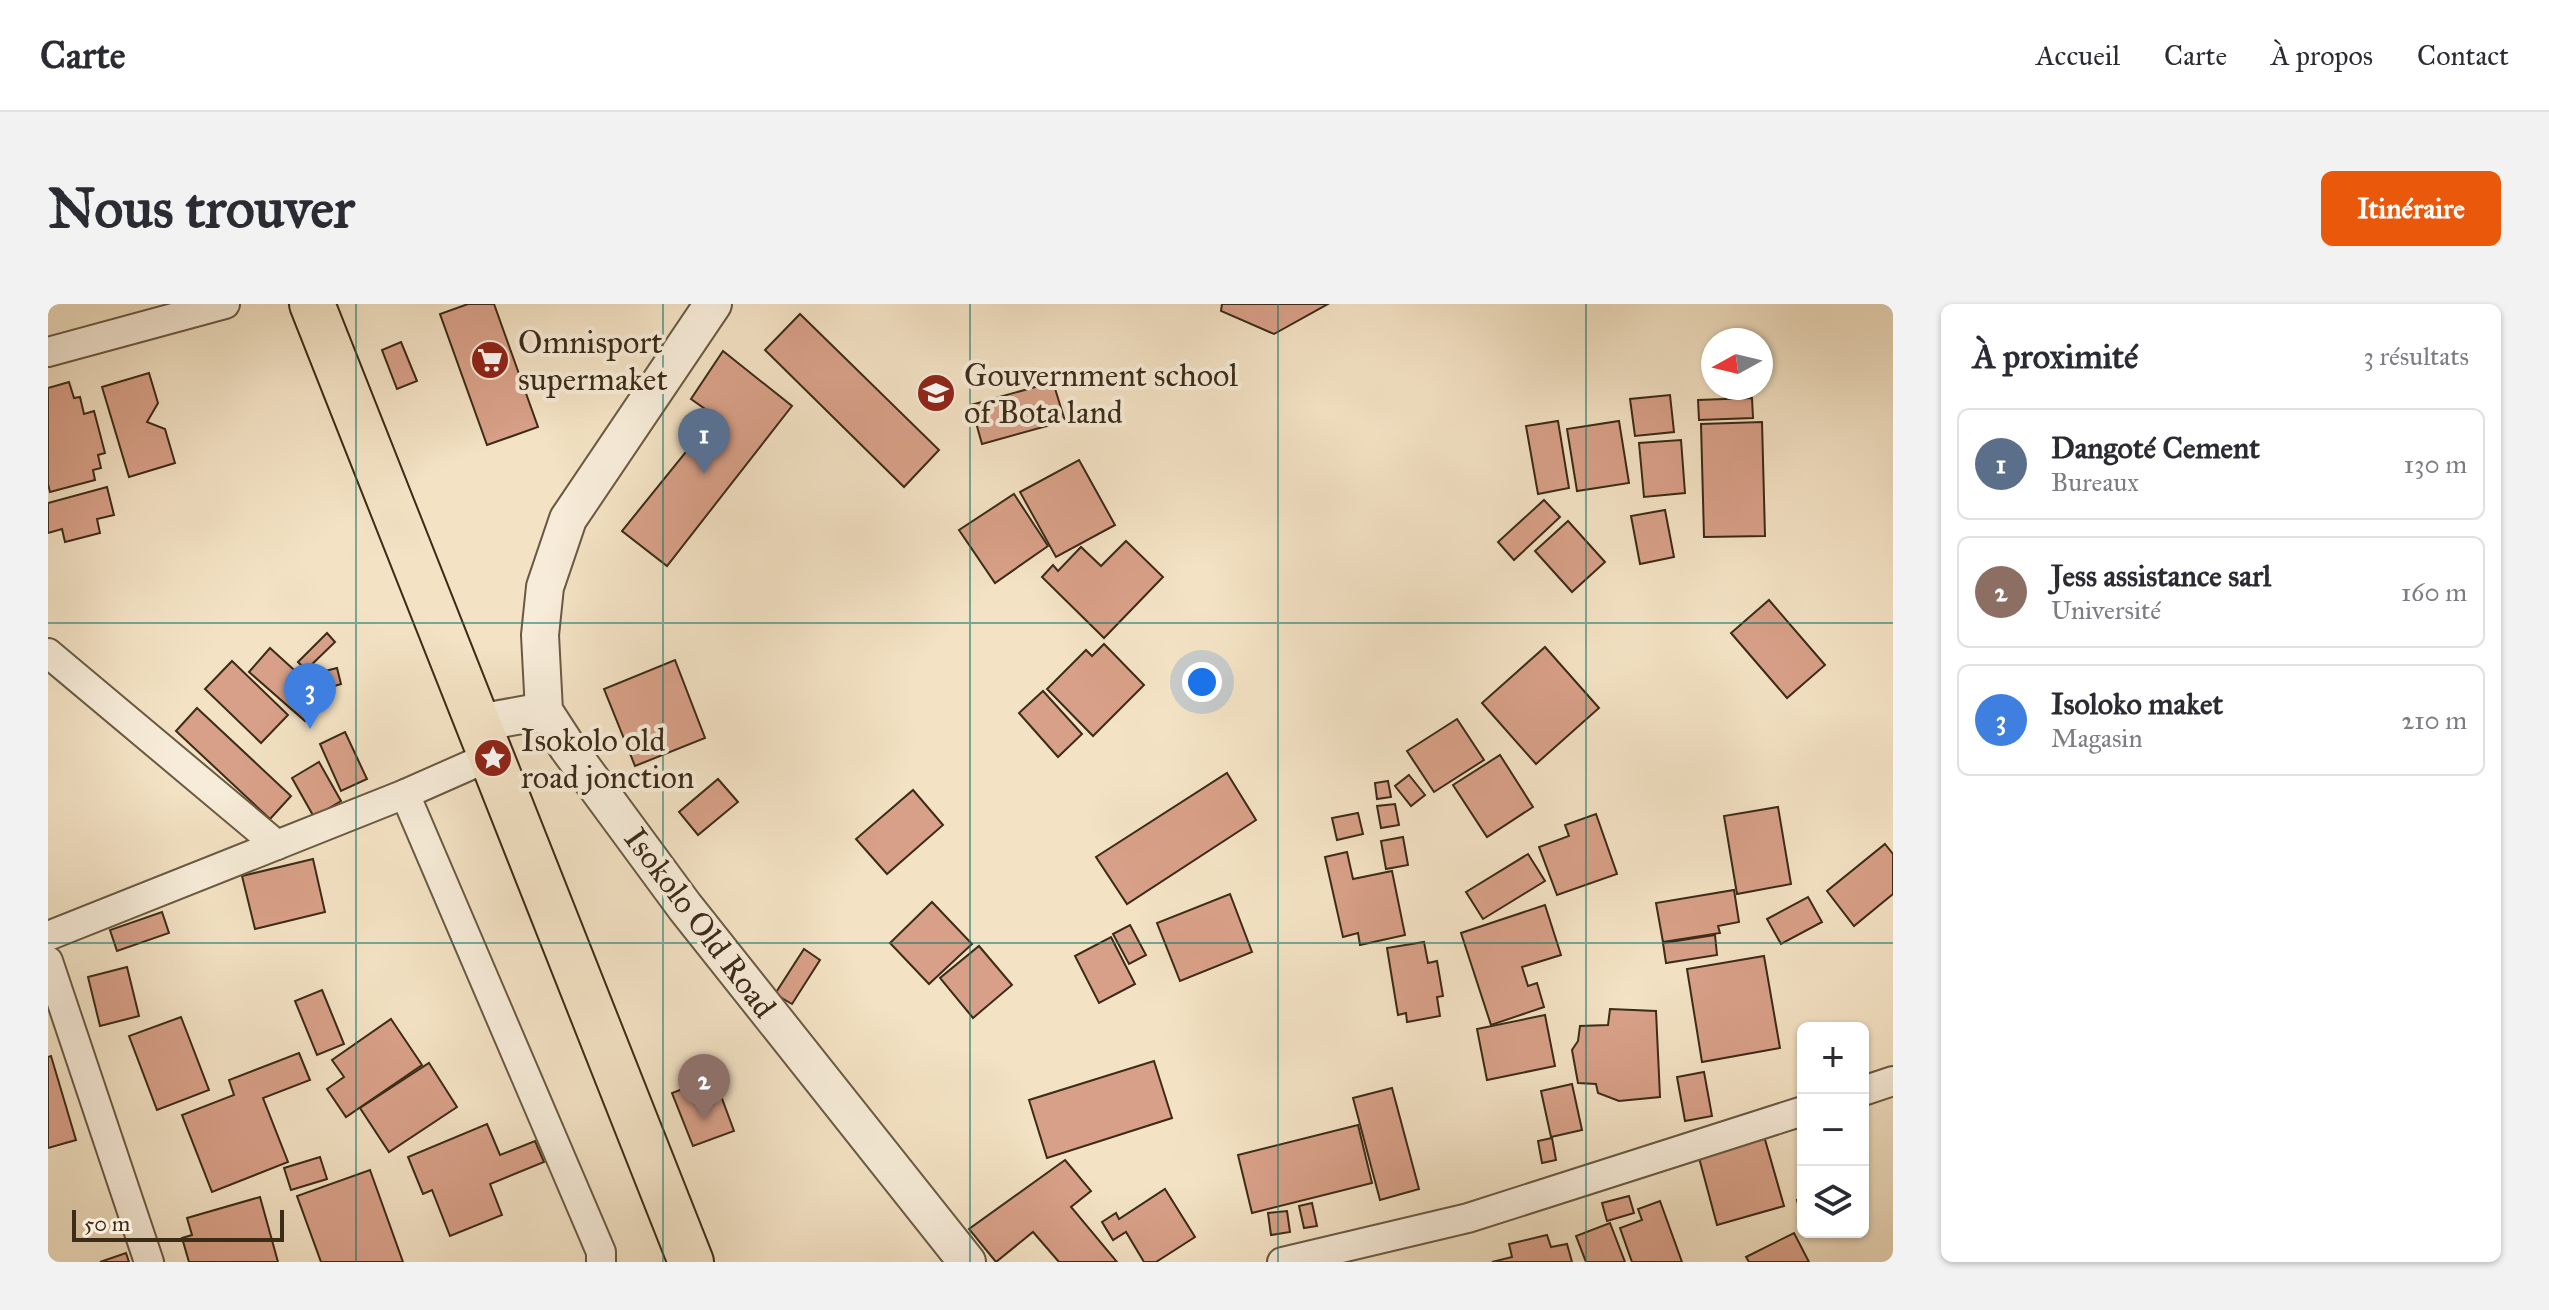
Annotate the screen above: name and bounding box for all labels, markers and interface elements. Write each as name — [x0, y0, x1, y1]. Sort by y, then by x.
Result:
text: Carte — [40, 32, 125, 78]
text: Accueil — [2036, 38, 2120, 73]
text: Carte — [2164, 38, 2227, 73]
text: À propos — [2271, 38, 2373, 73]
text: Contact — [2417, 38, 2509, 73]
button: Itinéraire — [2321, 171, 2501, 246]
text: Nous trouver — [48, 174, 355, 242]
place label: Omnisport supermaket — [518, 323, 668, 399]
north arrow — [1701, 328, 1773, 400]
text: À proximité — [1973, 336, 2138, 377]
supermarket icon: Omnisport supermaket — [469, 339, 511, 381]
text: 3 résultats — [2363, 340, 2469, 372]
place label: Gouvernment school of Bota land — [964, 356, 1238, 432]
school or university icon: Gouvernment school of Bota land — [915, 372, 957, 414]
pin: 1 — [678, 408, 730, 474]
text: Dangoté Cement — [2051, 430, 2260, 466]
text: 1 — [1996, 448, 2006, 480]
text: 130 m — [2404, 448, 2467, 480]
text: Bureaux — [2051, 466, 2139, 498]
text: Jess assistance sarl — [2051, 558, 2271, 594]
text: 2 — [1995, 576, 2007, 608]
text: 160 m — [2401, 576, 2467, 608]
text: Université — [2051, 594, 2161, 626]
your location — [1182, 662, 1222, 702]
pin: 3 — [284, 663, 336, 729]
text: Isoloko maket — [2051, 686, 2223, 722]
text: 3 — [1996, 704, 2006, 736]
text: 210 m — [2401, 704, 2467, 736]
place label: Isokolo old road jonction — [521, 721, 694, 797]
text: Magasin — [2051, 722, 2143, 754]
place icon: Isokolo old road jonction — [472, 737, 514, 779]
street label: Isokolo Old Road — [616, 820, 784, 1026]
map controls — [1797, 1022, 1869, 1238]
button: + — [1797, 1022, 1869, 1094]
pin: 2 — [678, 1054, 730, 1120]
button: − — [1797, 1094, 1869, 1166]
button: layers — [1797, 1166, 1869, 1238]
scale bar — [72, 1206, 284, 1242]
text: 50 m — [84, 1210, 130, 1237]

